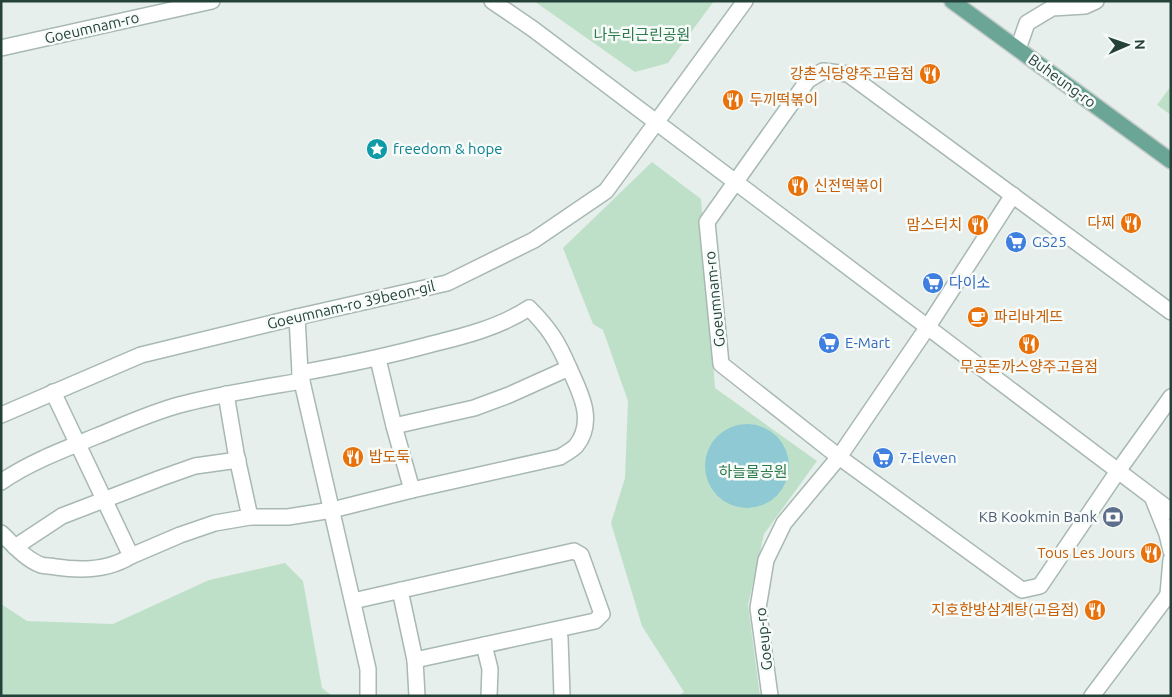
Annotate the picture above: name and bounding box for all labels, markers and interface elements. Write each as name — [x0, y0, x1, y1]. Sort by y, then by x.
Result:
street label: Goeumnam-ro — [43, 8, 141, 47]
north arrow — [1102, 20, 1152, 70]
park label: 나누리근린공원 — [594, 26, 690, 43]
text: N — [1132, 39, 1148, 50]
street label: Buheung-ro — [1025, 50, 1099, 111]
restaurant icon: 강촌식당양주고읍점 — [918, 62, 942, 86]
place label: 강촌식당양주고읍점 — [790, 65, 914, 82]
restaurant icon: 두끼떡볶이 — [721, 88, 745, 112]
place label: 두끼떡볶이 — [749, 91, 818, 108]
place icon: freedom & hope — [365, 137, 389, 161]
place label: freedom & hope — [393, 140, 503, 157]
restaurant icon: 신전떡볶이 — [786, 174, 810, 198]
place label: 신전떡볶이 — [814, 177, 883, 194]
restaurant icon: 다찌 — [1119, 211, 1143, 235]
restaurant icon: 맘스터치 — [966, 213, 990, 237]
place label: 다찌 — [1087, 214, 1115, 231]
place label: 맘스터치 — [907, 216, 962, 233]
supermarket icon: GS25 — [1004, 230, 1028, 254]
place label: GS25 — [1032, 233, 1067, 250]
street label: Goeumnam-ro — [701, 250, 728, 348]
supermarket icon: 다이소 — [921, 271, 945, 295]
place label: 다이소 — [949, 274, 991, 291]
street label: Goeumnam-ro 39beon-gil — [265, 277, 437, 332]
cafe icon: 파리바게뜨 — [966, 305, 990, 329]
place label: 파리바게뜨 — [994, 308, 1063, 325]
supermarket icon: E-Mart — [817, 331, 841, 355]
restaurant icon: 무공돈까스양주고읍점 — [1017, 332, 1041, 356]
place label: E-Mart — [845, 334, 890, 351]
place label: 무공돈까스양주고읍점 — [960, 358, 1098, 375]
restaurant icon: 밥도둑 — [341, 445, 365, 469]
supermarket icon: 7-Eleven — [871, 446, 895, 470]
place label: 밥도둑 — [369, 448, 410, 465]
place label: 7-Eleven — [899, 449, 957, 466]
park label: 하늘물공원 — [718, 463, 788, 480]
bank icon: KB Kookmin Bank — [1101, 505, 1125, 529]
place label: KB Kookmin Bank — [979, 508, 1097, 525]
restaurant icon: Tous Les Jours — [1139, 541, 1163, 565]
place label: Tous Les Jours — [1037, 544, 1135, 561]
restaurant icon: 지호한방삼계탕(고읍점) — [1083, 598, 1107, 622]
place label: 지호한방삼계탕(고읍점) — [932, 601, 1079, 618]
street label: Goeup-ro — [752, 607, 775, 671]

